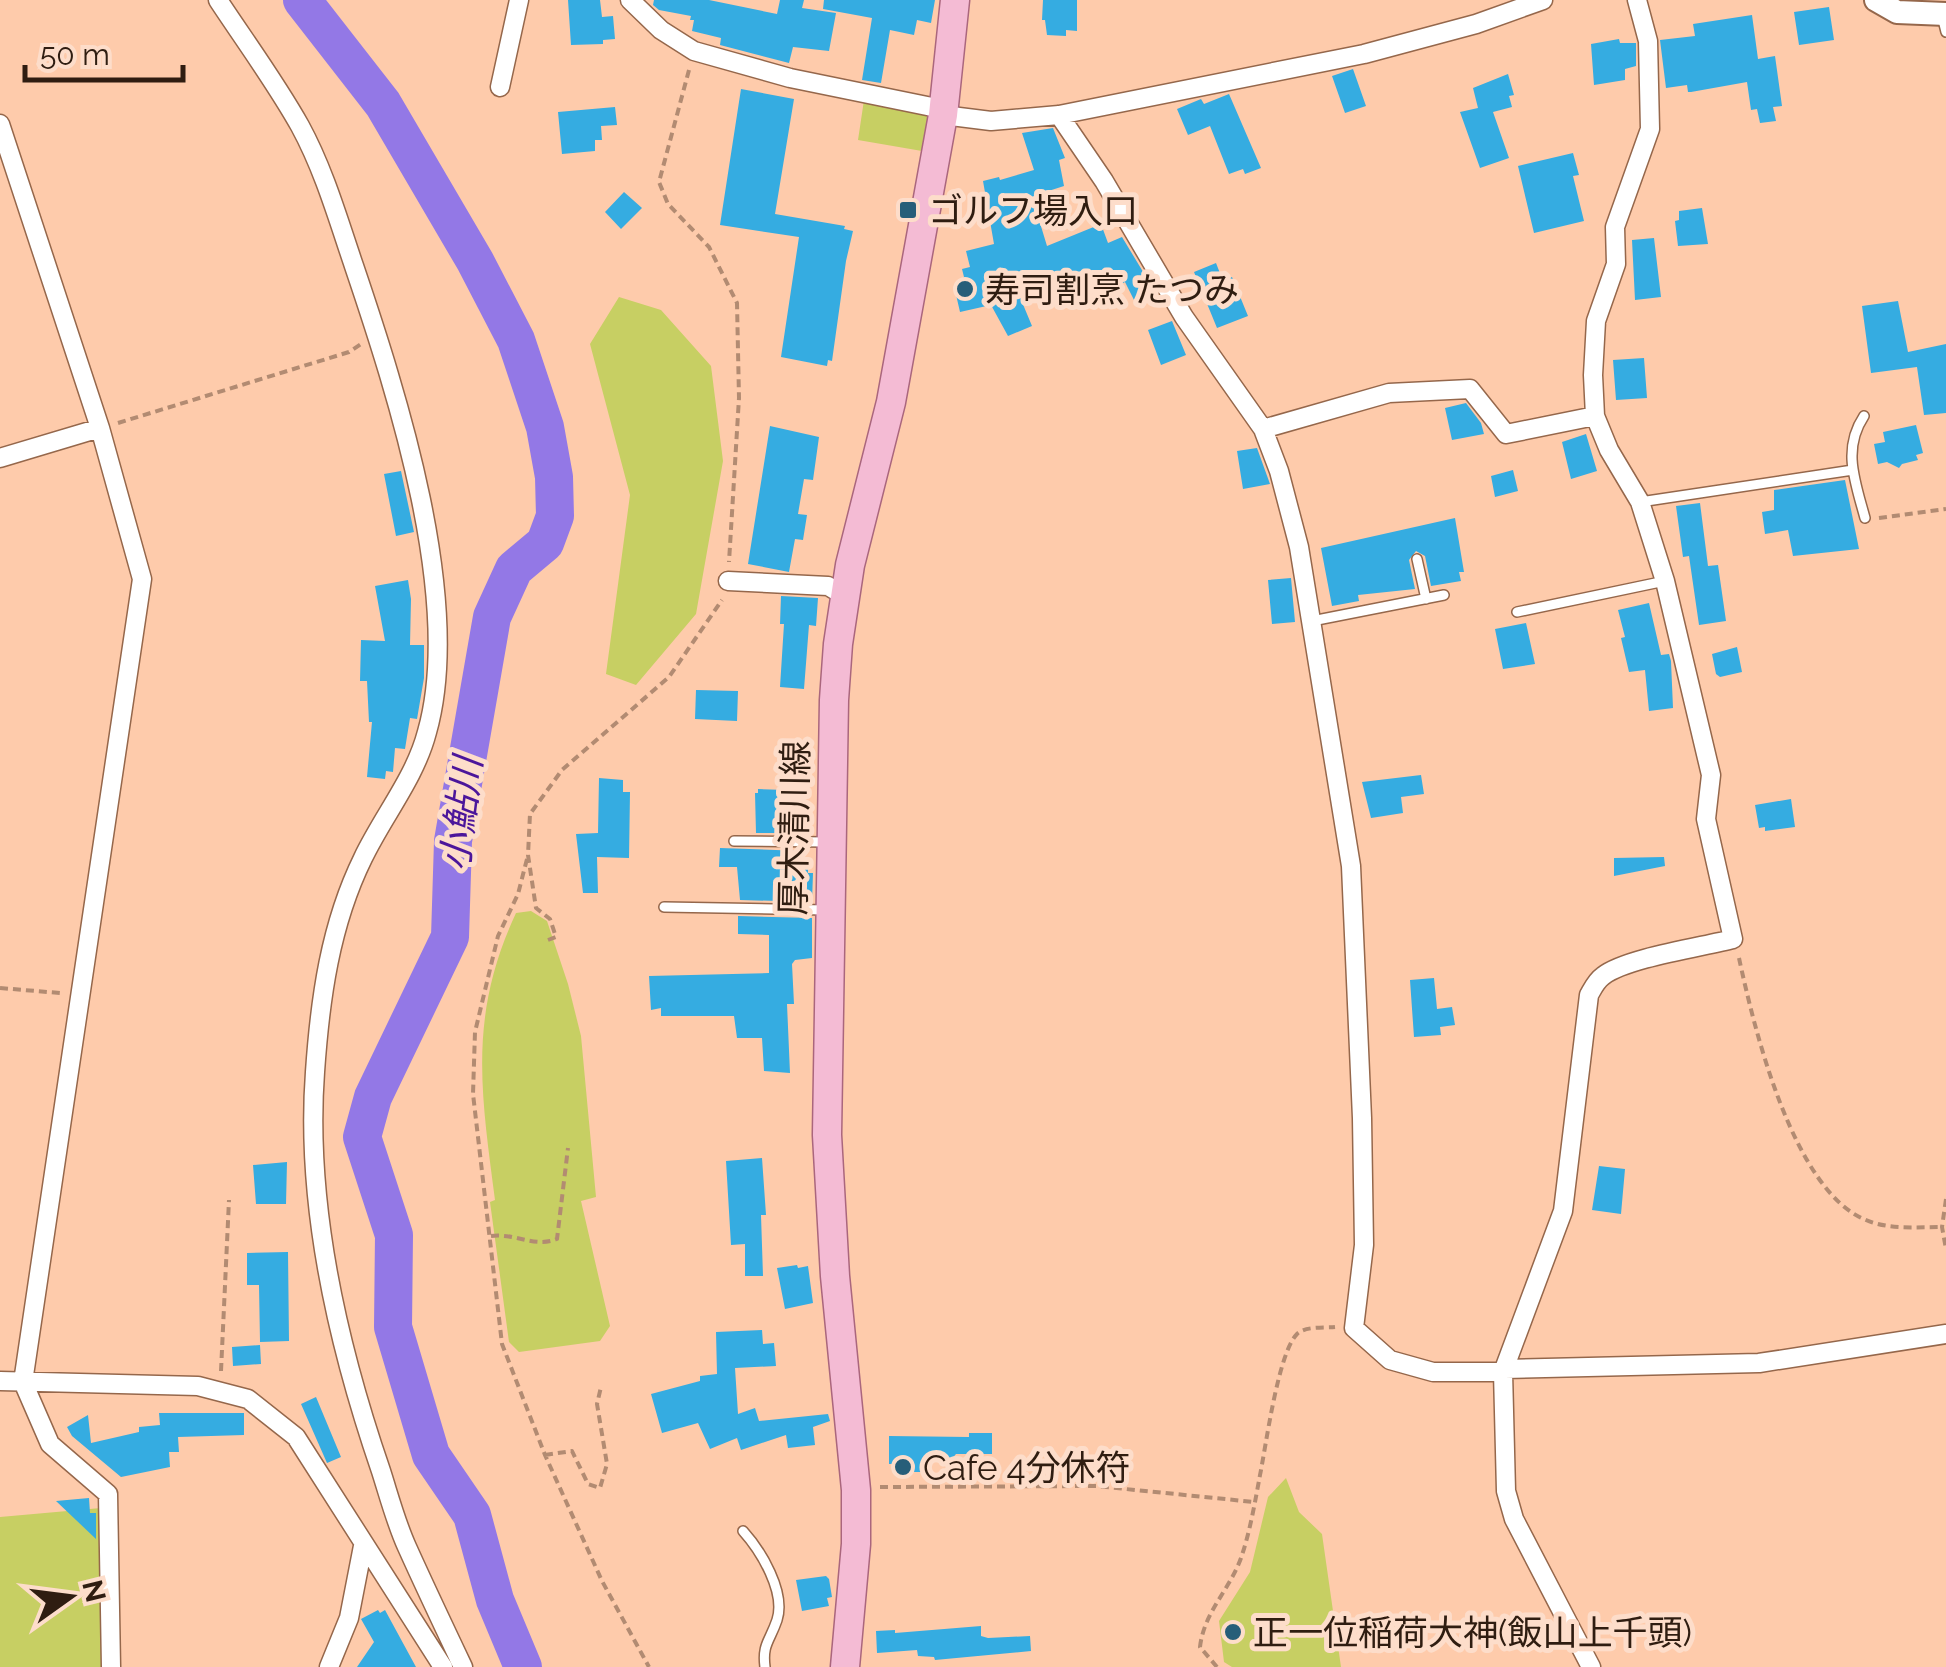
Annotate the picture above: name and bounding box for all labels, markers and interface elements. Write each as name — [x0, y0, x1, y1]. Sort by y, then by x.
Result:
scale bar — [25, 20, 182, 82]
text: 50 m — [40, 37, 110, 72]
place label: ゴルフ場入口 — [928, 190, 1138, 231]
marker: ゴルフ場入口 — [897, 199, 919, 221]
place label: 寿司割烹 たつみ — [985, 269, 1239, 310]
marker: 寿司割烹 たつみ — [954, 278, 976, 300]
street label: 厚木清川線 — [772, 740, 816, 916]
water label: 小鮎川 — [432, 751, 491, 873]
place label: Cafe 4分休符 — [923, 1447, 1131, 1488]
marker: Cafe 4分休符 — [892, 1456, 914, 1478]
north arrow — [20, 1547, 120, 1647]
text: N — [75, 1577, 112, 1605]
place label: 正一位稲荷大神(飯山上千頭) — [1253, 1612, 1692, 1653]
marker: 正一位稲荷大神(飯山上千頭) — [1222, 1621, 1244, 1643]

